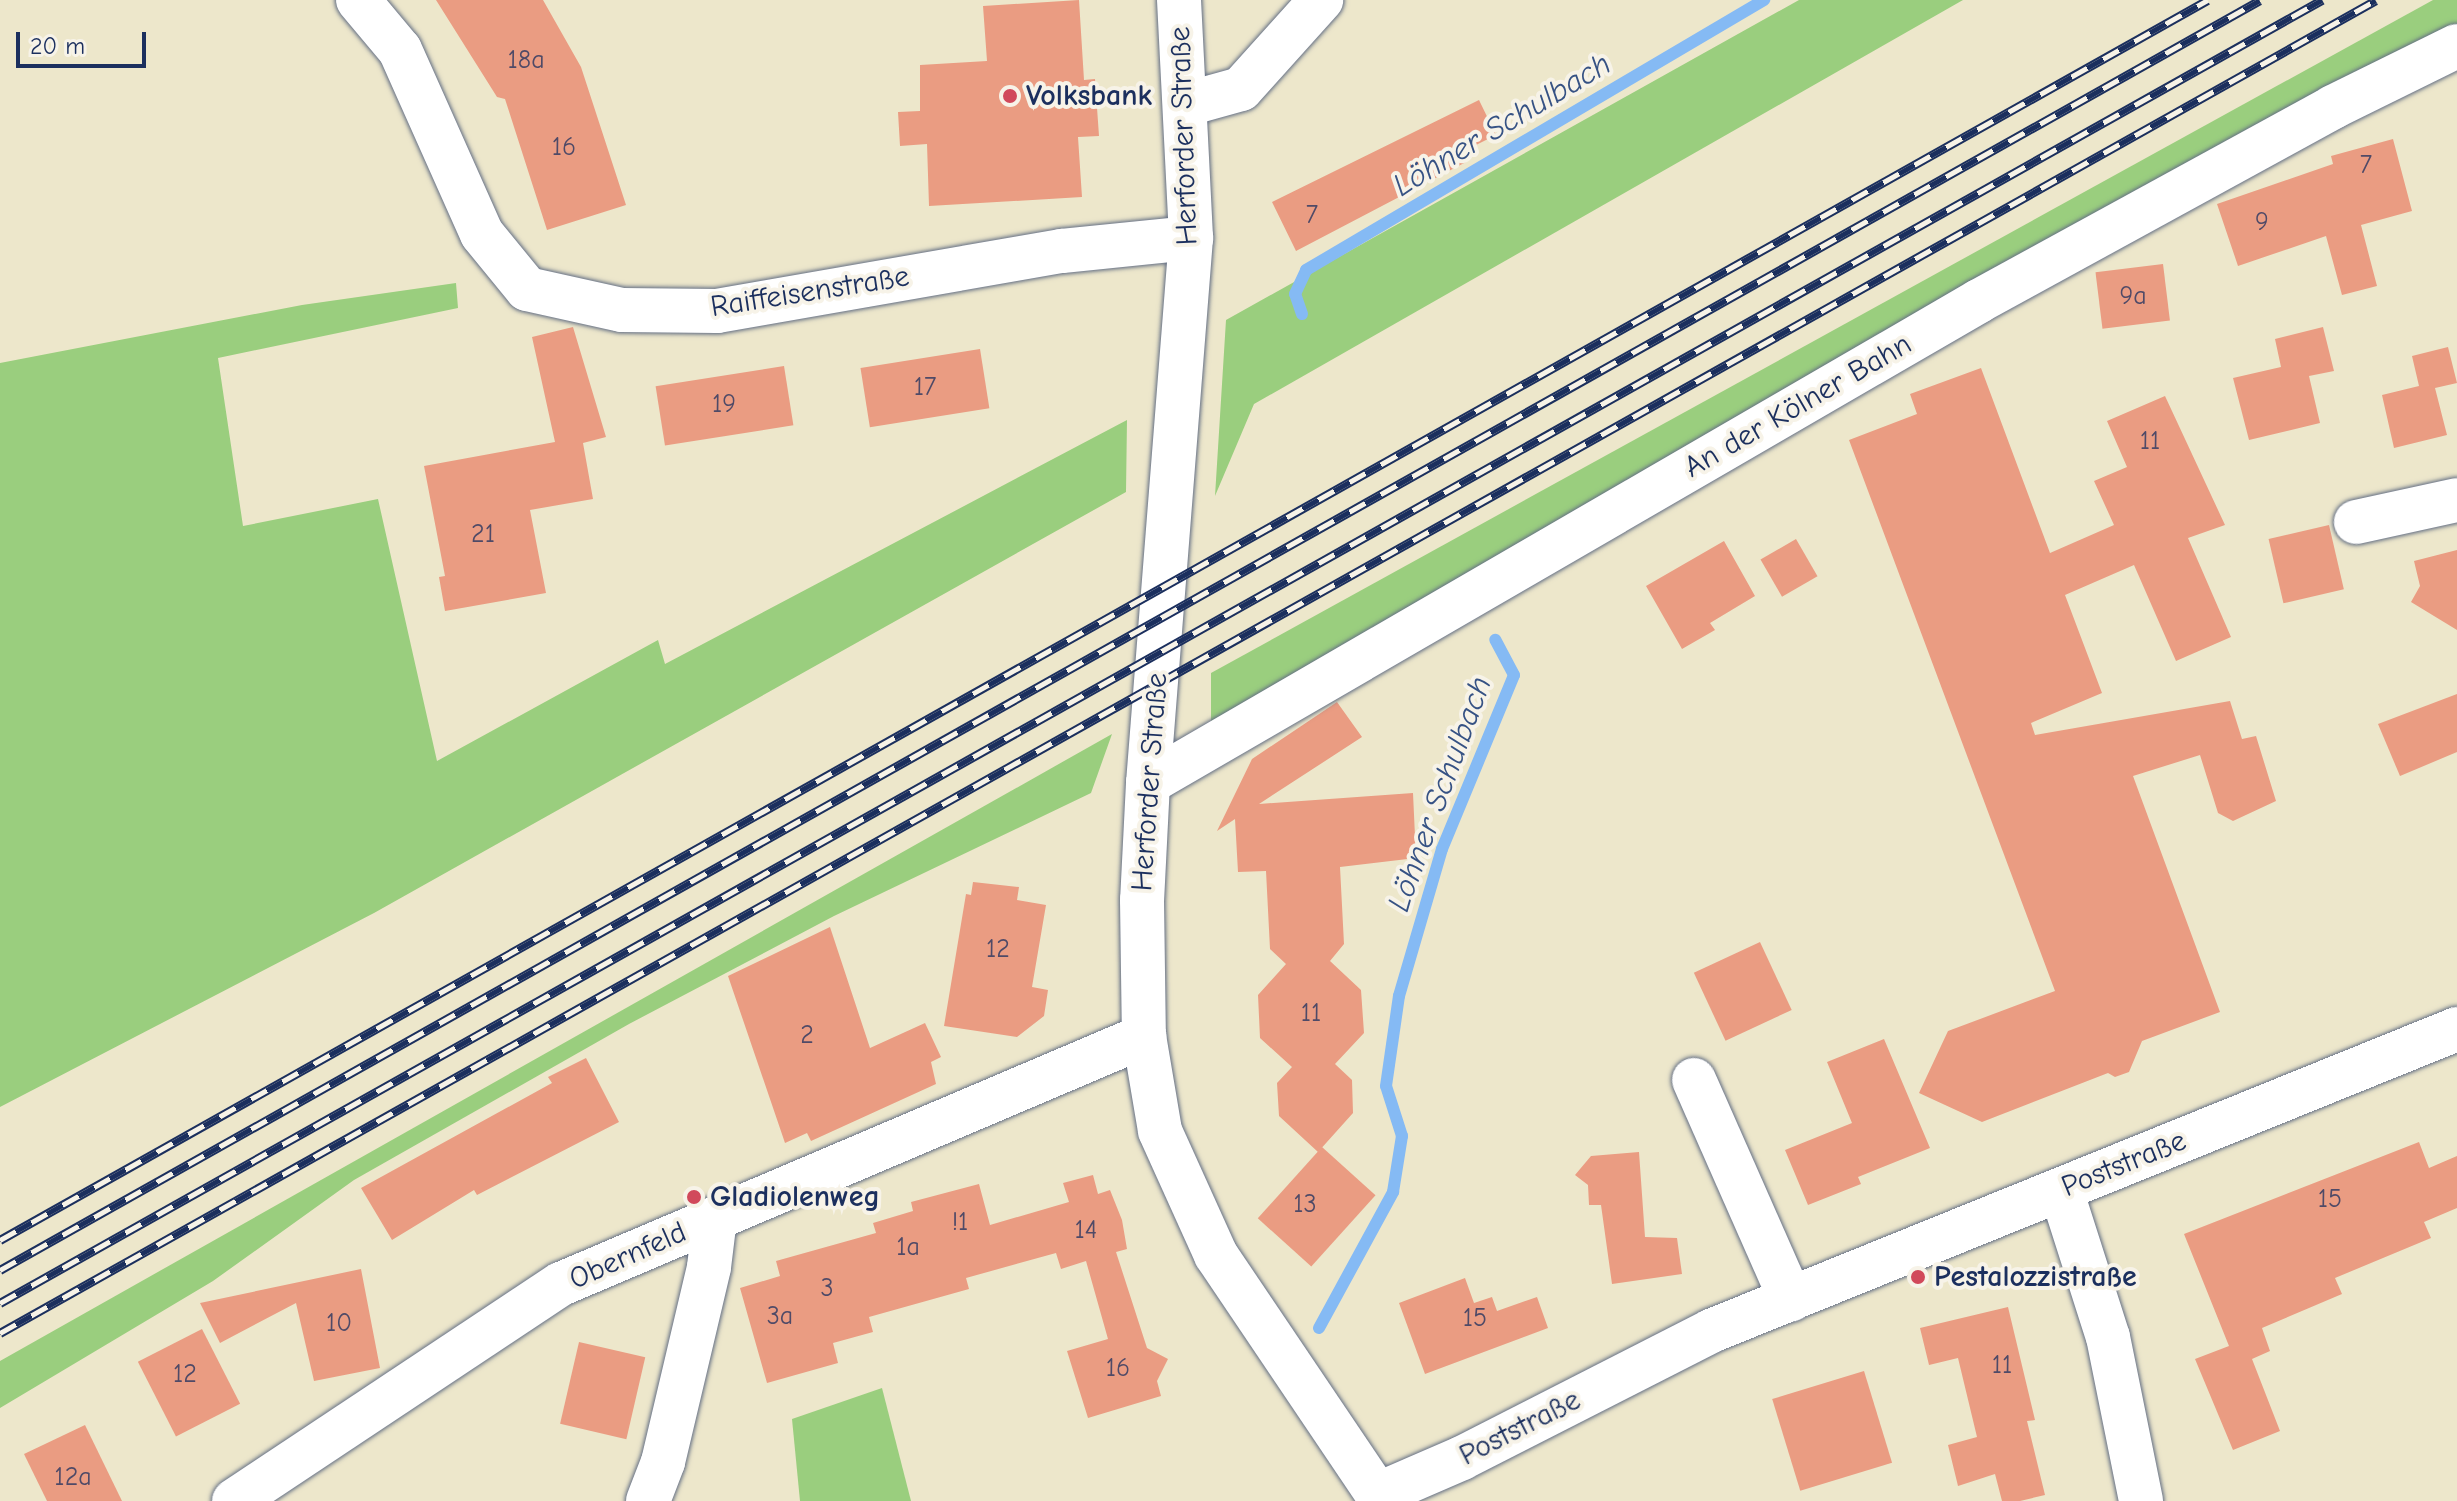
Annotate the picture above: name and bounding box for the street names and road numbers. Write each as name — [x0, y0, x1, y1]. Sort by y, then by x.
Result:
street label: Herforder Straße — [1162, 26, 1206, 246]
street label: Raiffeisenstraße — [708, 259, 912, 325]
street label: An der Kölner Bahn — [1678, 326, 1918, 486]
street label: Herforder Straße — [1124, 672, 1176, 892]
street label: Poststraße — [2057, 1123, 2191, 1205]
street label: Obernfeld — [564, 1214, 692, 1298]
street label: Poststraße — [1453, 1382, 1587, 1474]

